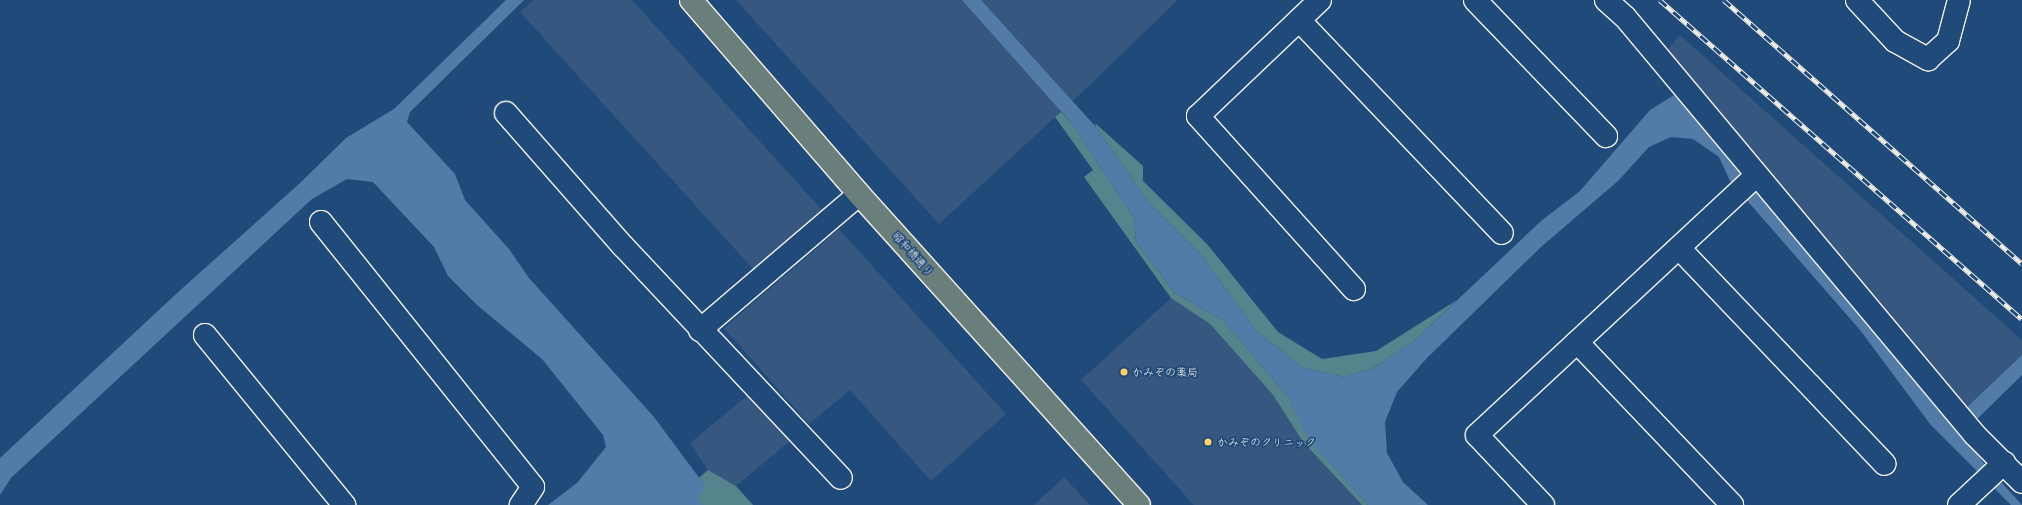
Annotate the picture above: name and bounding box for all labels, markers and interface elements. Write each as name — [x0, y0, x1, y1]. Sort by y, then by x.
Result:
street label: 昭和橋通り — [890, 229, 936, 279]
place label: かみぞの薬局 — [1132, 365, 1198, 379]
marker: かみぞの薬局 — [1119, 367, 1129, 377]
place label: かみぞのクリニック — [1217, 435, 1316, 449]
marker: かみぞのクリニック — [1202, 436, 1214, 448]

